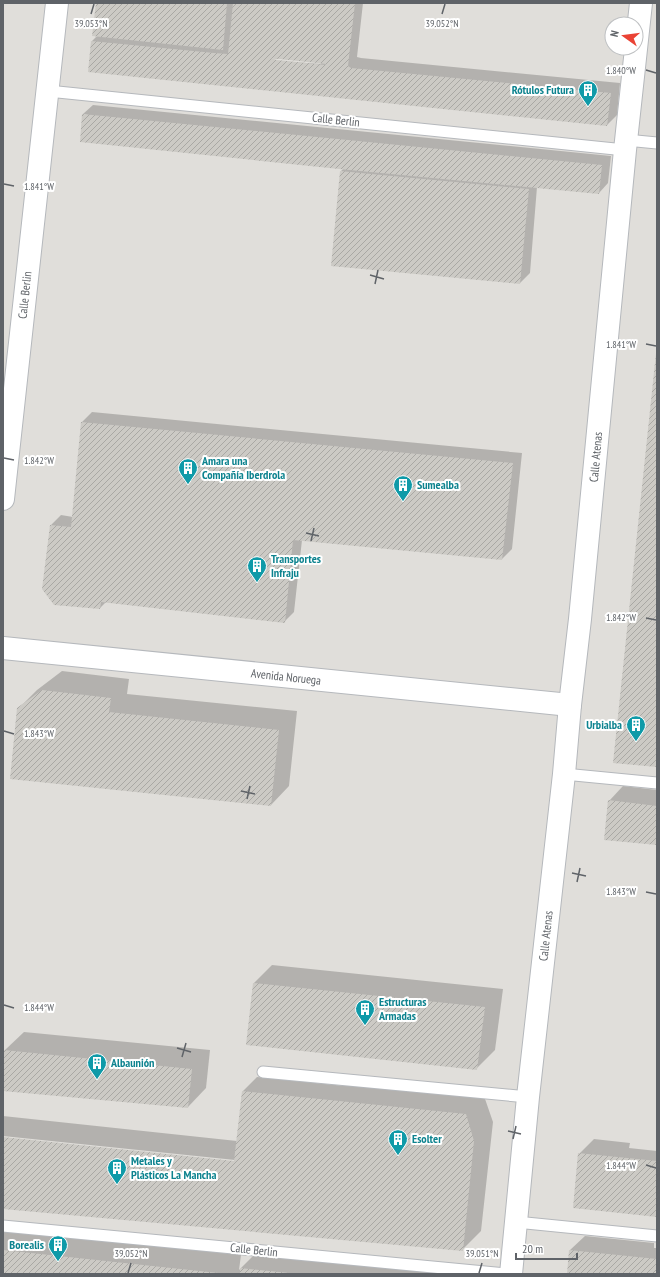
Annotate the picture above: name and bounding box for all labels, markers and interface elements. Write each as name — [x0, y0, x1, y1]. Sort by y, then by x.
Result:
north arrow — [604, 16, 644, 56]
text: 39.053°N — [74, 17, 108, 30]
text: 39.052°N — [425, 17, 459, 30]
text: N — [607, 29, 622, 38]
text: 1.840°W — [606, 64, 636, 77]
building icon: Rótulos Futura — [577, 79, 599, 107]
place label: Rótulos Futura — [512, 82, 574, 97]
street label: Calle Berlin — [312, 110, 361, 129]
text: 1.841°W — [24, 180, 54, 193]
street label: Calle Berlin — [15, 270, 34, 319]
text: 1.841°W — [606, 338, 636, 351]
street label: Calle Atenas — [586, 431, 605, 483]
place label: Amara una Compañía Iberdrola — [201, 453, 285, 482]
text: 1.842°W — [24, 454, 54, 467]
building icon: Amara una Compañía Iberdrola — [177, 457, 199, 485]
building icon: Sumealba — [392, 474, 414, 502]
place label: Sumealba — [417, 477, 459, 492]
place label: Transportes Infraju — [271, 551, 321, 580]
building icon: Transportes Infraju — [246, 555, 268, 583]
text: 1.842°W — [606, 611, 636, 624]
street label: Avenida Noruega — [250, 665, 322, 688]
building icon: Urbialba — [625, 714, 647, 742]
place label: Urbialba — [586, 717, 622, 732]
text: 1.843°W — [24, 727, 54, 740]
text: 1.843°W — [606, 885, 636, 898]
street label: Calle Atenas — [535, 910, 556, 962]
place label: Estructuras Armadas — [378, 994, 426, 1023]
building icon: Estructuras Armadas — [354, 998, 376, 1026]
text: 1.844°W — [24, 1001, 54, 1014]
building icon: Albaunión — [86, 1052, 108, 1080]
place label: Albaunión — [110, 1055, 154, 1070]
building icon: Esolter — [387, 1128, 409, 1156]
place label: Esolter — [412, 1131, 442, 1146]
place label: Metales y Plásticos La Mancha — [131, 1153, 216, 1182]
building icon: Metales y Plásticos La Mancha — [106, 1157, 128, 1185]
text: 1.844°W — [606, 1159, 636, 1172]
building icon: Borealis — [47, 1234, 69, 1262]
scale bar — [516, 1235, 577, 1261]
place label: Borealis — [9, 1237, 44, 1252]
street label: Calle Berlin — [230, 1240, 279, 1259]
text: 20 m — [522, 1241, 543, 1256]
text: 39.052°N — [114, 1247, 148, 1260]
text: 39.051°N — [465, 1247, 499, 1260]

